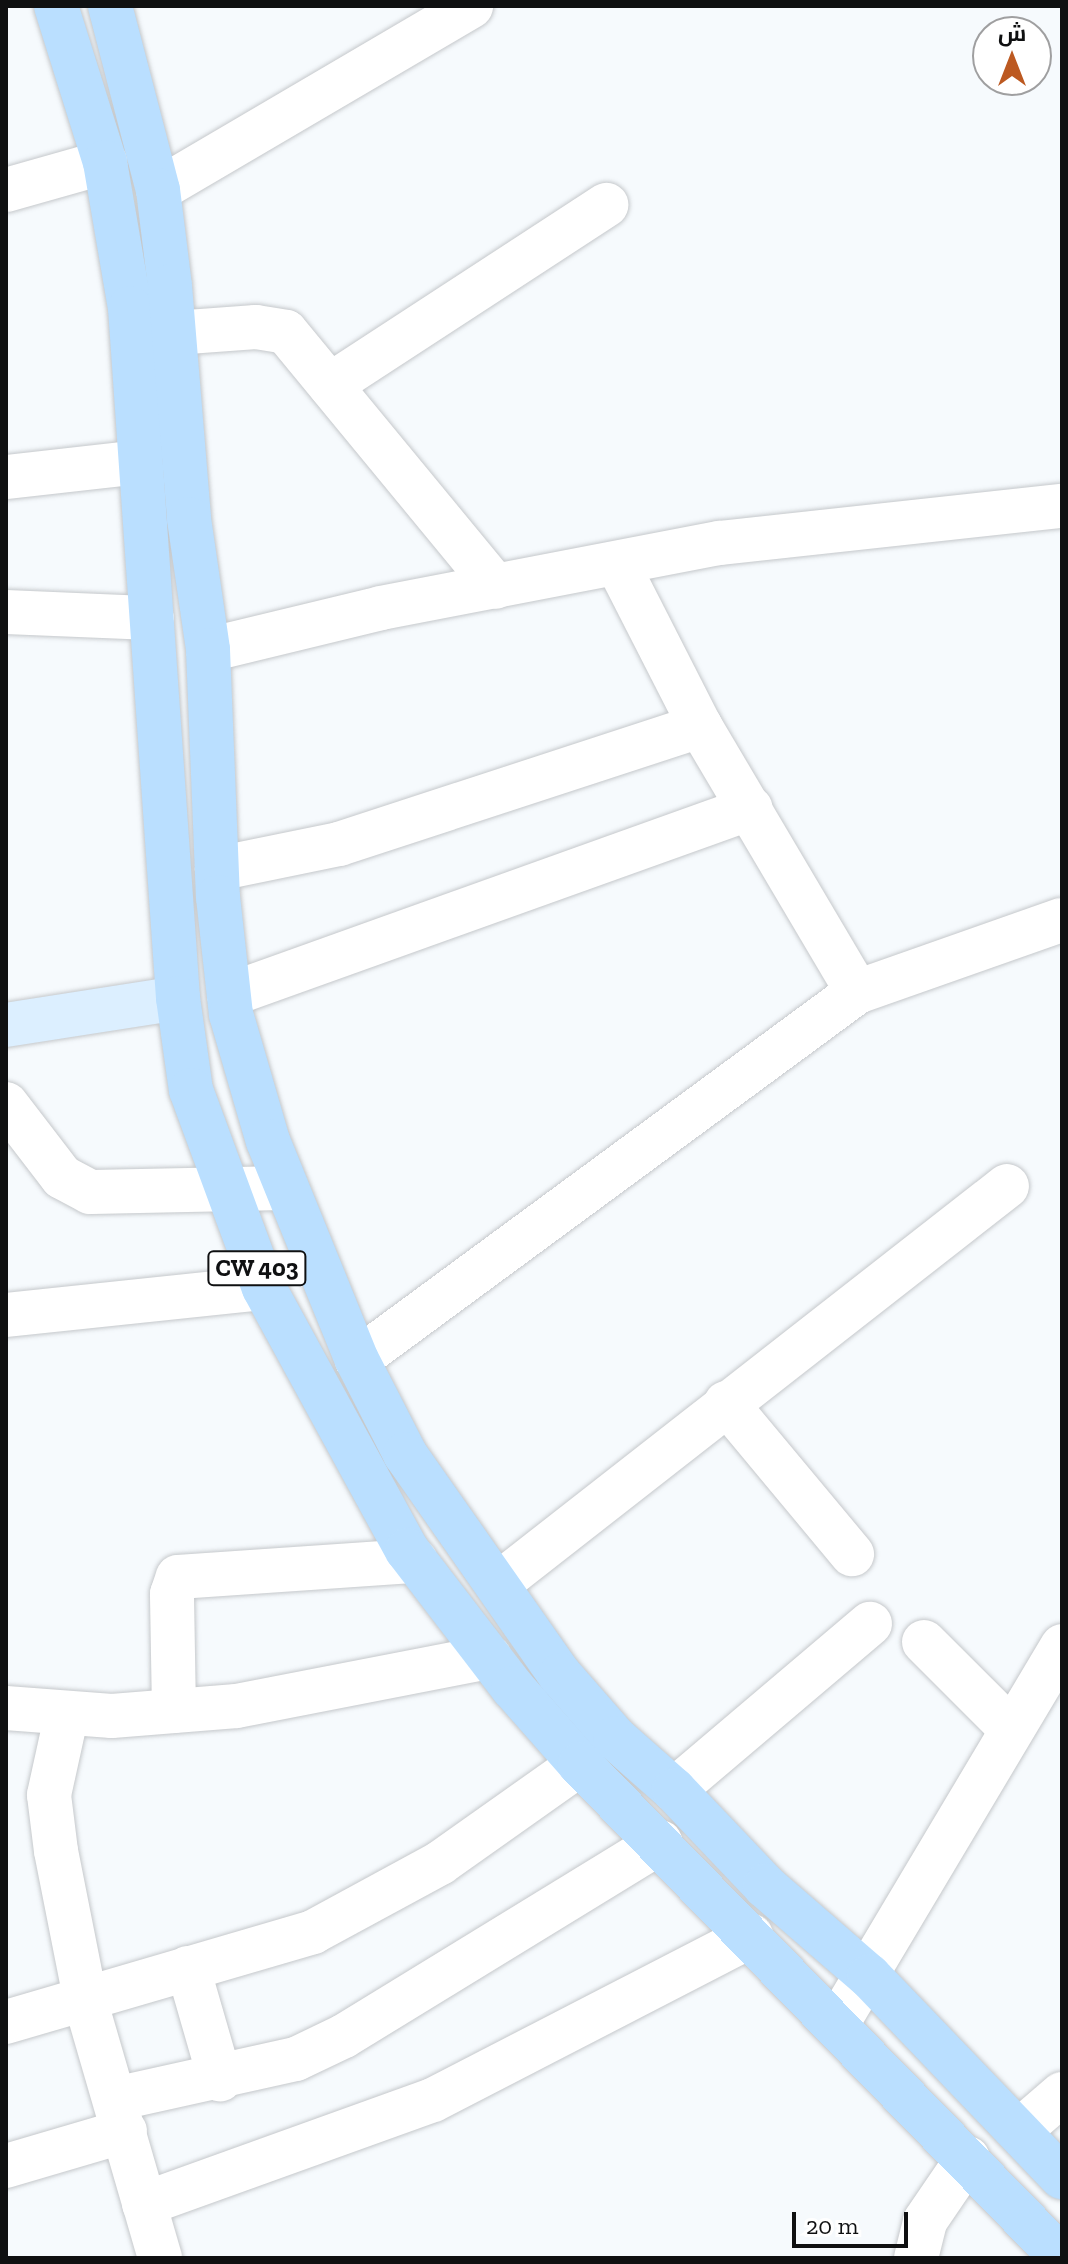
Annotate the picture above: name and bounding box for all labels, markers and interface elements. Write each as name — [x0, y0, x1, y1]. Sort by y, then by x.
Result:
north arrow — [972, 16, 1052, 96]
text: ش — [998, 20, 1026, 47]
road number: CW 403 — [207, 1248, 307, 1288]
scale bar — [796, 2196, 912, 2246]
text: 20 m — [806, 2211, 858, 2240]

